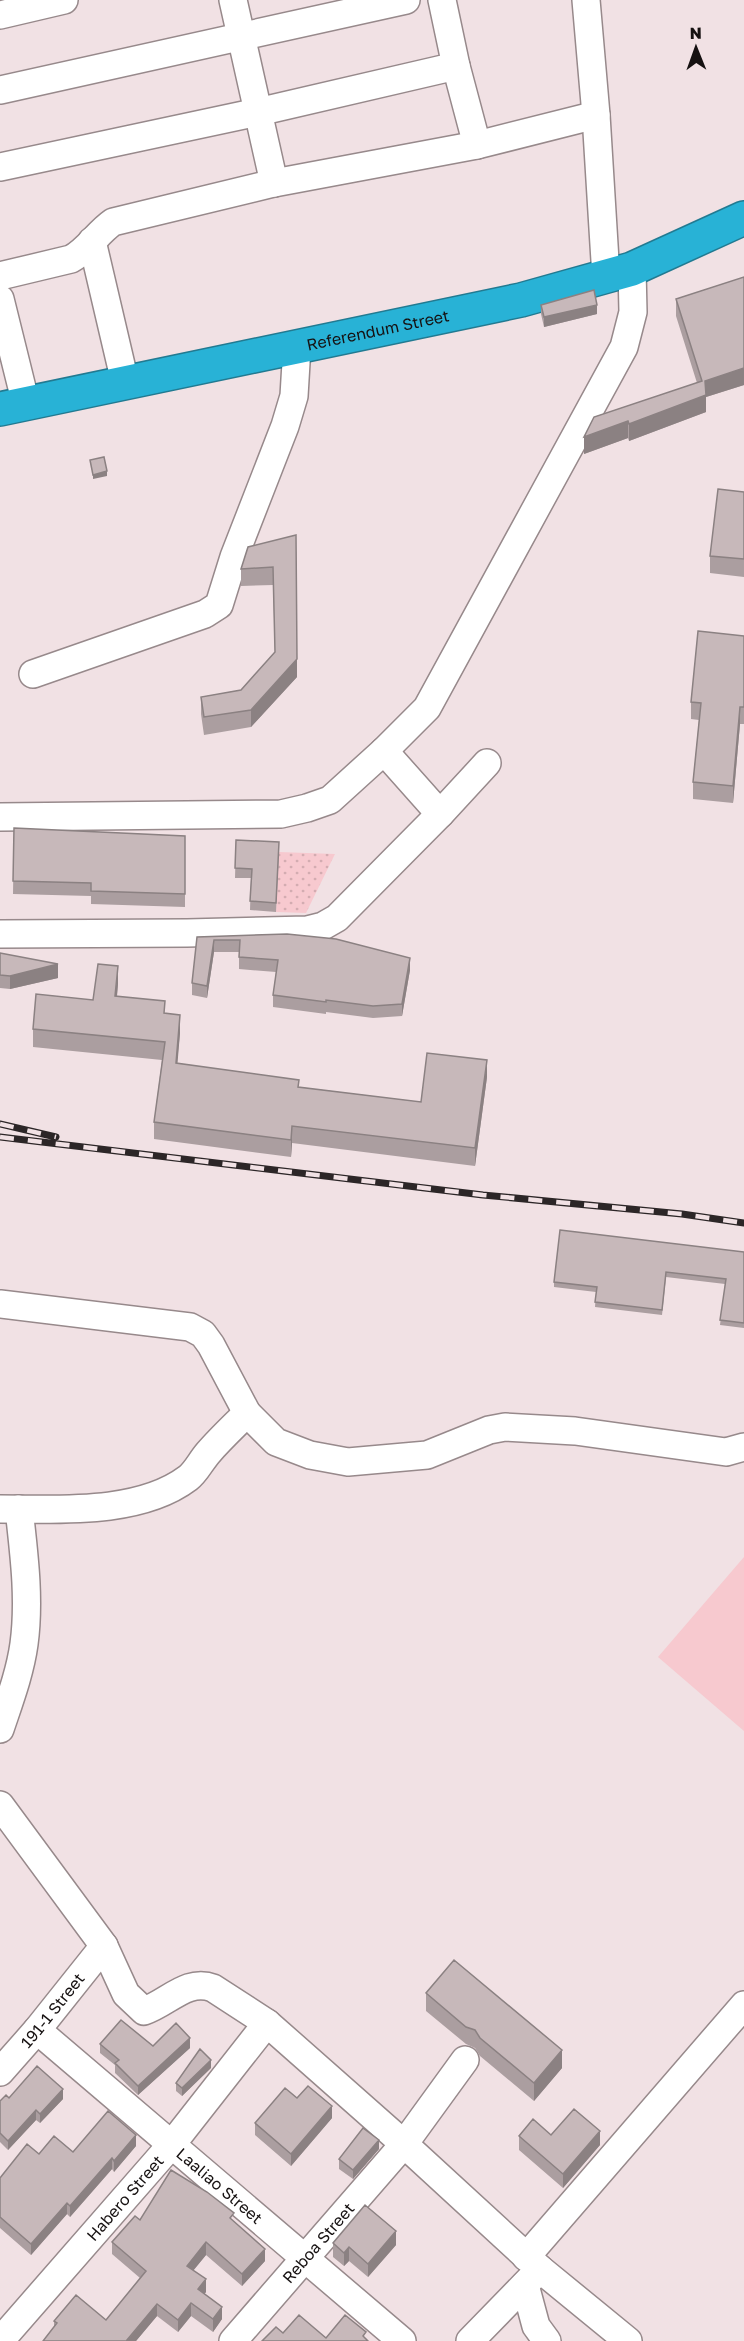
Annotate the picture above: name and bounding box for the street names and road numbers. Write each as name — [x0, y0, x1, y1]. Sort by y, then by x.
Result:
street label: Referendum Street — [305, 305, 451, 355]
street label: 191-1 Street — [16, 1969, 89, 2052]
street label: Laaliao Street — [173, 2143, 267, 2228]
street label: Habero Street — [82, 2151, 168, 2245]
street label: Reboa Street — [278, 2199, 359, 2287]

